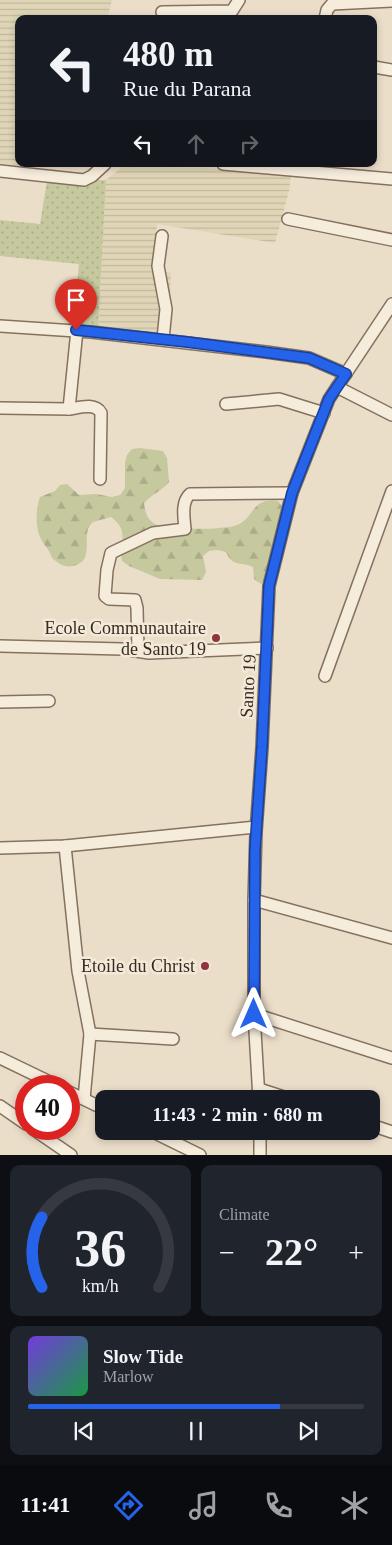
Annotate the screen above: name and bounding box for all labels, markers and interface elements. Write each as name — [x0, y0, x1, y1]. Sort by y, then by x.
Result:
icon: left — [40, 35, 105, 100]
text: 480 m — [123, 35, 213, 74]
text: Rue du Parana — [123, 76, 251, 101]
icon: left — [129, 130, 157, 158]
icon: ahead — [182, 130, 210, 158]
icon: right — [235, 130, 263, 158]
pin — [55, 279, 97, 330]
icon: arrive — [62, 286, 90, 314]
place label: Ecole Communautaire de Santo 19 — [45, 618, 206, 659]
marker: Ecole Communautaire de Santo 19 — [210, 632, 222, 644]
street label: Santo 19 — [236, 654, 260, 718]
place label: Etoile du Christ — [81, 956, 195, 976]
marker: Etoile du Christ — [199, 960, 211, 972]
position arrow — [227, 987, 279, 1039]
speed limit sign: 40 — [15, 1075, 80, 1140]
text: 11:43 · 2 min · 680 m — [153, 1104, 322, 1125]
text: Climate — [219, 1206, 270, 1223]
text: 36 — [75, 1220, 127, 1277]
text: 22° — [265, 1231, 318, 1273]
text: − — [219, 1237, 235, 1268]
text: + — [348, 1237, 364, 1268]
text: km/h — [82, 1276, 119, 1296]
text: Slow Tide — [103, 1346, 183, 1367]
text: Marlow — [103, 1368, 154, 1385]
icon: previous — [70, 1417, 98, 1445]
icon: pause — [182, 1417, 210, 1445]
icon: next — [294, 1417, 322, 1445]
icon: directions — [111, 1488, 146, 1523]
icon: music — [186, 1488, 221, 1523]
icon: phone — [261, 1488, 296, 1523]
icon: climate — [337, 1488, 372, 1523]
text: 11:41 — [20, 1492, 70, 1517]

